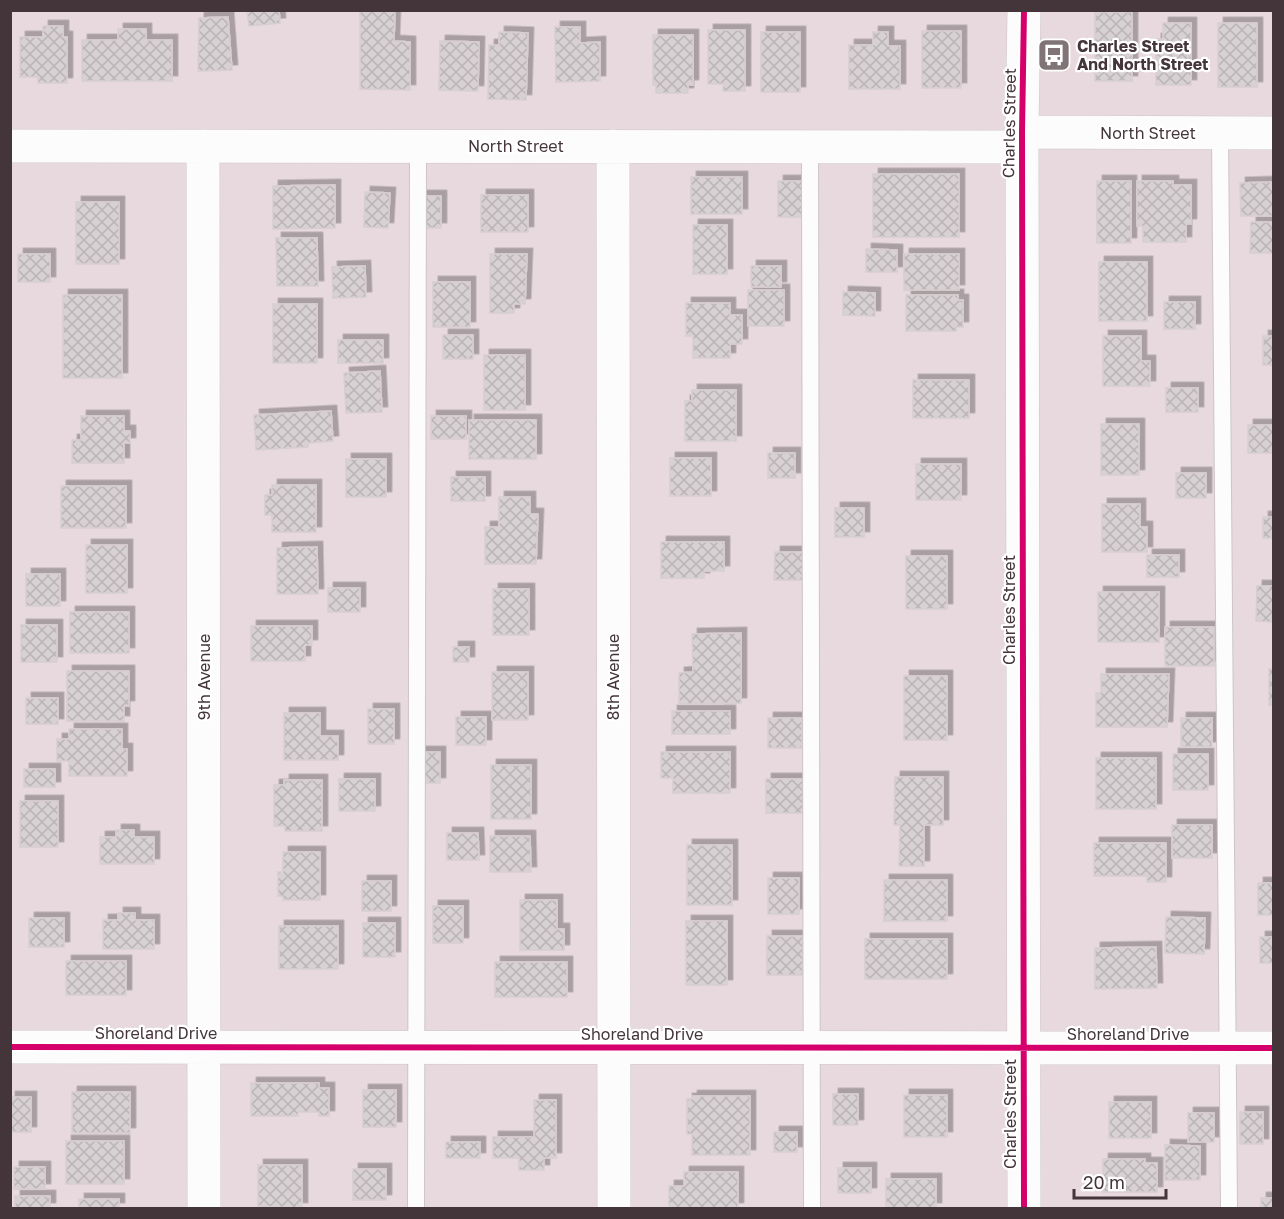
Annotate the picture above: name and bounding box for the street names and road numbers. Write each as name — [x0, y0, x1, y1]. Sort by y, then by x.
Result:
street label: Charles Street — [998, 68, 1020, 178]
street label: North Street — [1100, 123, 1196, 143]
street label: North Street — [468, 136, 564, 156]
street label: Charles Street — [999, 555, 1019, 665]
street label: 9th Avenue — [194, 634, 214, 720]
street label: 8th Avenue — [603, 634, 623, 720]
street label: Shoreland Drive — [95, 1023, 217, 1043]
street label: Shoreland Drive — [581, 1024, 703, 1044]
street label: Shoreland Drive — [1067, 1024, 1189, 1044]
street label: Charles Street — [1000, 1059, 1020, 1169]

